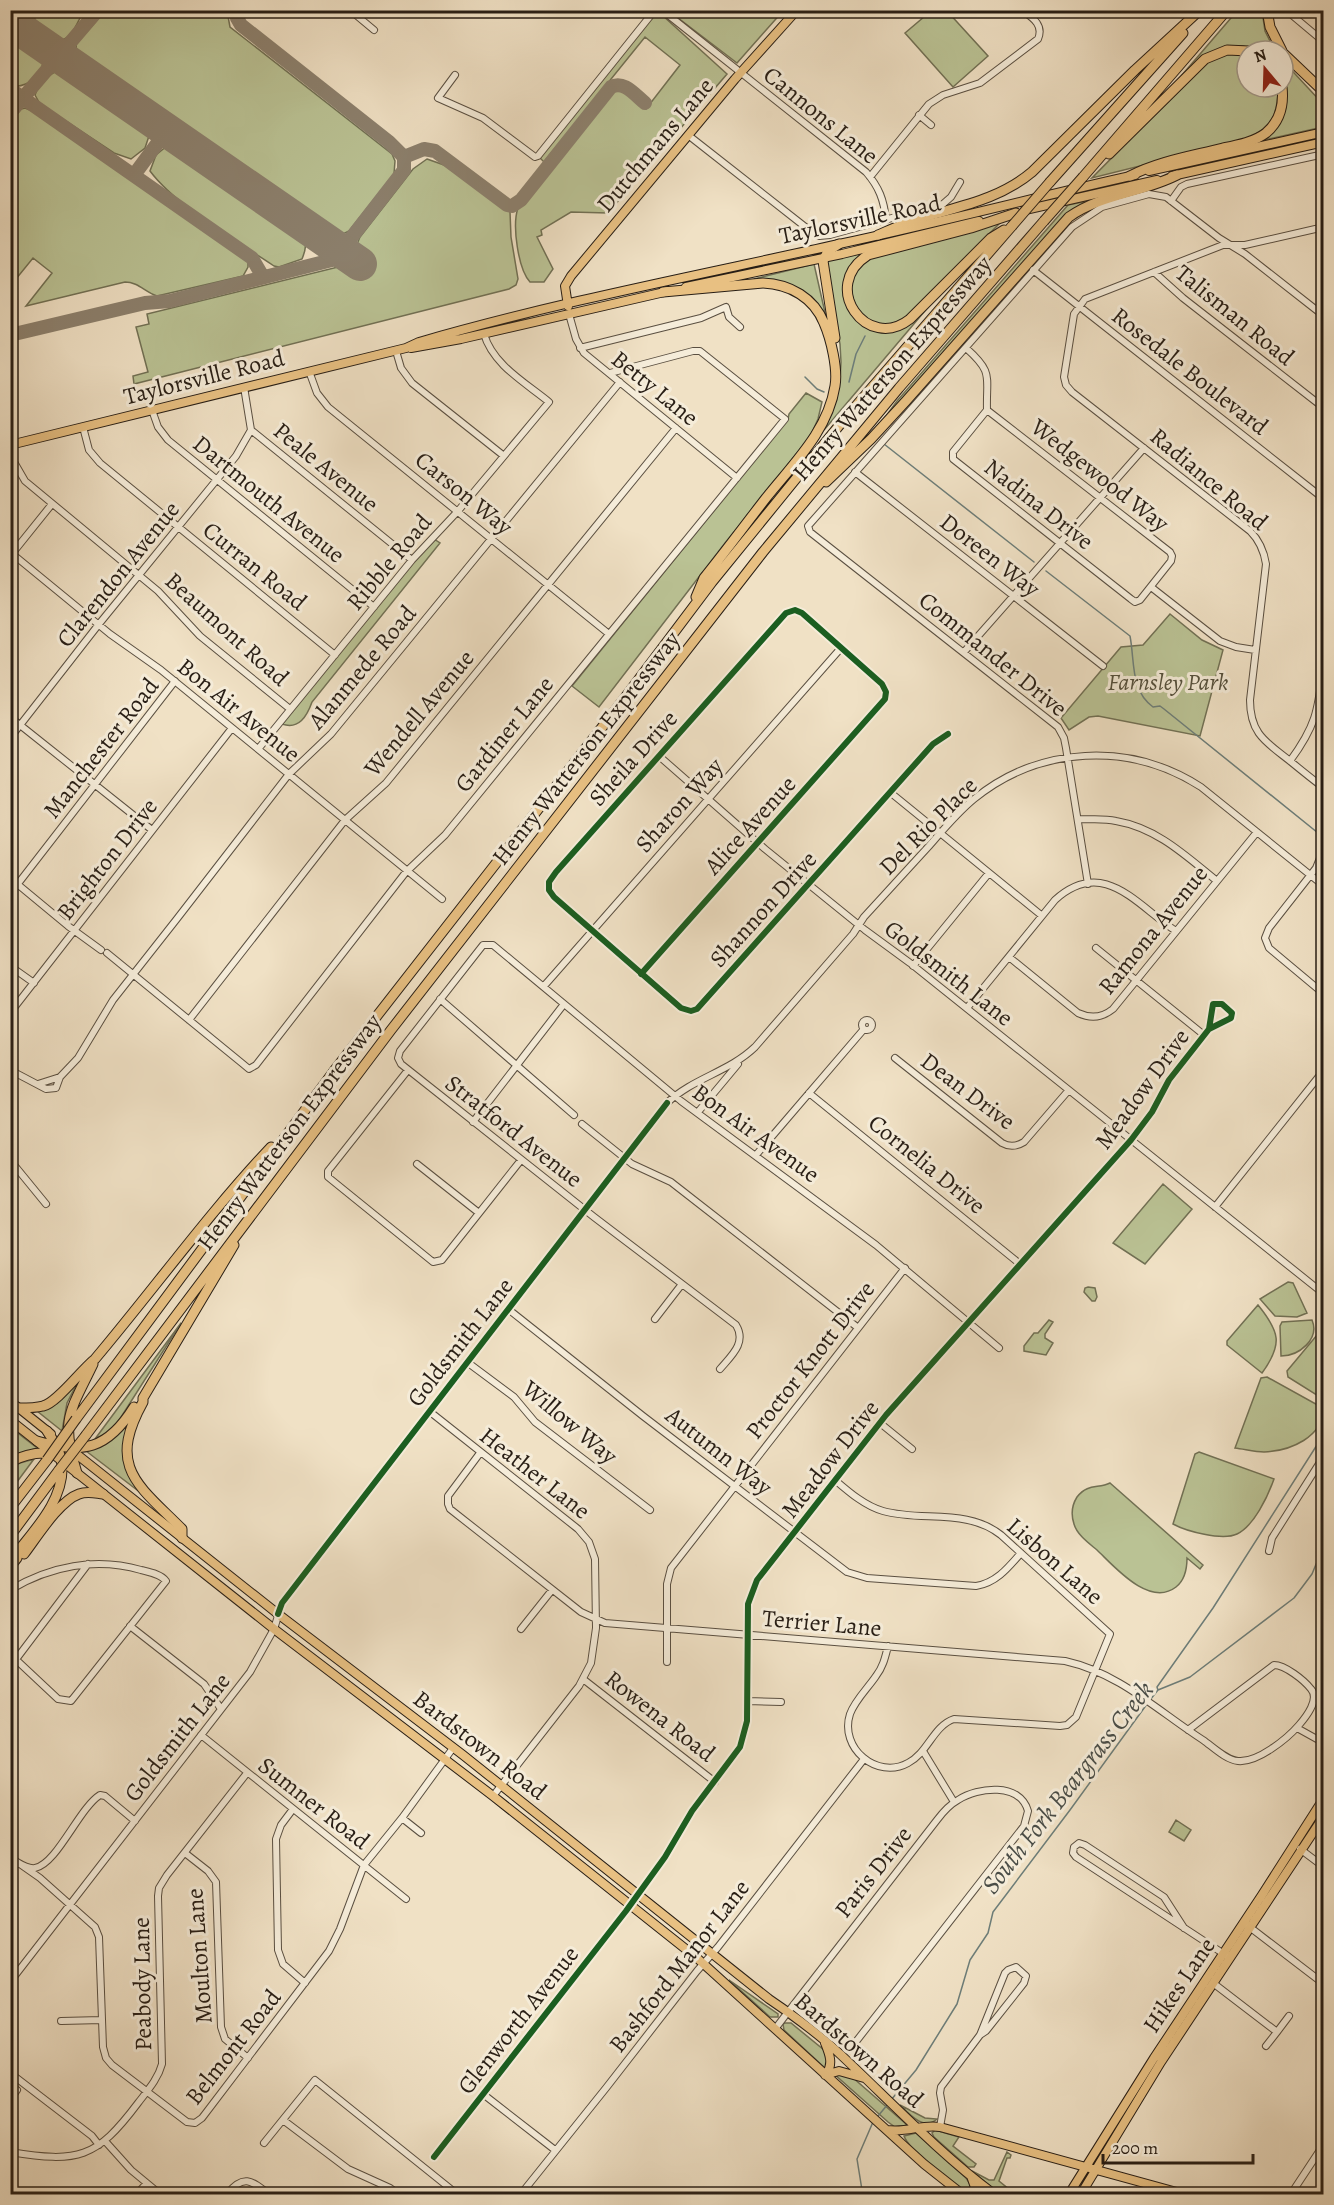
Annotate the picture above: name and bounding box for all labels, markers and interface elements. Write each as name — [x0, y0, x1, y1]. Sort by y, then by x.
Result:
north arrow — [1235, 39, 1295, 99]
text: N — [1251, 43, 1270, 68]
street label: Cannons Lane — [757, 59, 885, 171]
street label: Dutchmans Lane — [589, 71, 721, 219]
street label: Taylorsville Road — [776, 186, 944, 252]
street label: Henry Watterson Expressway — [785, 248, 999, 487]
street label: Talisman Road — [1169, 257, 1301, 373]
street label: Rosedale Boulevard — [1105, 300, 1275, 442]
street label: Taylorsville Road — [120, 342, 288, 412]
street label: Betty Lane — [605, 343, 705, 433]
street label: Wedgewood Way — [1024, 410, 1176, 539]
street label: Peale Avenue — [267, 415, 385, 519]
street label: Radiance Road — [1143, 420, 1275, 538]
street label: Dartmouth Avenue — [186, 428, 352, 570]
street label: Carson Way — [409, 444, 520, 542]
street label: Nadina Drive — [978, 451, 1100, 557]
street label: Clarendon Avenue — [49, 494, 187, 654]
street label: Doreen Way — [933, 506, 1047, 604]
street label: Ribble Road — [339, 507, 439, 617]
street label: Curran Road — [196, 514, 314, 618]
street label: Beaumont Road — [158, 565, 296, 693]
street label: Commander Drive — [912, 584, 1074, 724]
street label: Alanmede Road — [300, 598, 423, 737]
street label: Henry Watterson Expressway — [485, 624, 688, 872]
street label: Wendell Avenue — [356, 643, 481, 784]
street label: Bon Air Avenue — [171, 650, 307, 770]
park label: Farnsley Park — [1107, 666, 1229, 698]
street label: Gardiner Lane — [447, 669, 561, 799]
street label: Manchester Road — [36, 671, 166, 825]
street label: Sheila Drive — [581, 703, 685, 813]
street label: Sharon Way — [628, 751, 730, 859]
street label: Alice Avenue — [696, 769, 803, 882]
street label: Del Rio Place — [872, 770, 984, 882]
street label: Brighton Drive — [49, 791, 165, 927]
street label: Shannon Drive — [702, 844, 824, 974]
street label: Ramona Avenue — [1091, 859, 1215, 1001]
street label: Goldsmith Lane — [878, 913, 1020, 1033]
street label: Henry Watterson Expressway — [189, 1007, 389, 1257]
street label: Meadow Drive — [1087, 1022, 1197, 1156]
street label: Dean Drive — [914, 1045, 1022, 1137]
street label: Stratford Avenue — [439, 1067, 589, 1195]
street label: Bon Air Avenue — [686, 1076, 826, 1190]
street label: Cornelia Drive — [862, 1107, 992, 1221]
street label: Goldsmith Lane — [400, 1271, 520, 1413]
street label: Proctor Knott Drive — [738, 1274, 882, 1446]
street label: Willow Way — [515, 1372, 625, 1471]
street label: Meadow Drive — [774, 1393, 886, 1525]
street label: Autumn Way — [658, 1399, 779, 1503]
street label: Heather Lane — [473, 1420, 597, 1526]
street label: Lisbon Lane — [1000, 1510, 1110, 1612]
street label: Terrier Lane — [761, 1602, 883, 1644]
street label: Rowena Road — [598, 1663, 722, 1769]
street label: Goldsmith Lane — [117, 1666, 237, 1808]
water label: South Fork Beargrass Creek — [973, 1674, 1162, 1901]
street label: Bardstown Road — [407, 1683, 553, 1807]
street label: Sumner Road — [252, 1749, 377, 1857]
street label: Paris Drive — [827, 1820, 919, 1924]
street label: Bashford Manor Lane — [601, 1873, 757, 2059]
street label: Moulton Lane — [178, 1887, 220, 2025]
street label: Peabody Lane — [125, 1917, 159, 2051]
street label: Hikes Lane — [1135, 1931, 1223, 2039]
street label: Glenworth Avenue — [450, 1939, 586, 2101]
street label: Belmont Road — [178, 1983, 288, 2111]
street label: Bardstown Road — [788, 1985, 930, 2115]
scale bar — [1103, 2127, 1253, 2165]
text: 200 m — [1112, 2136, 1158, 2160]

